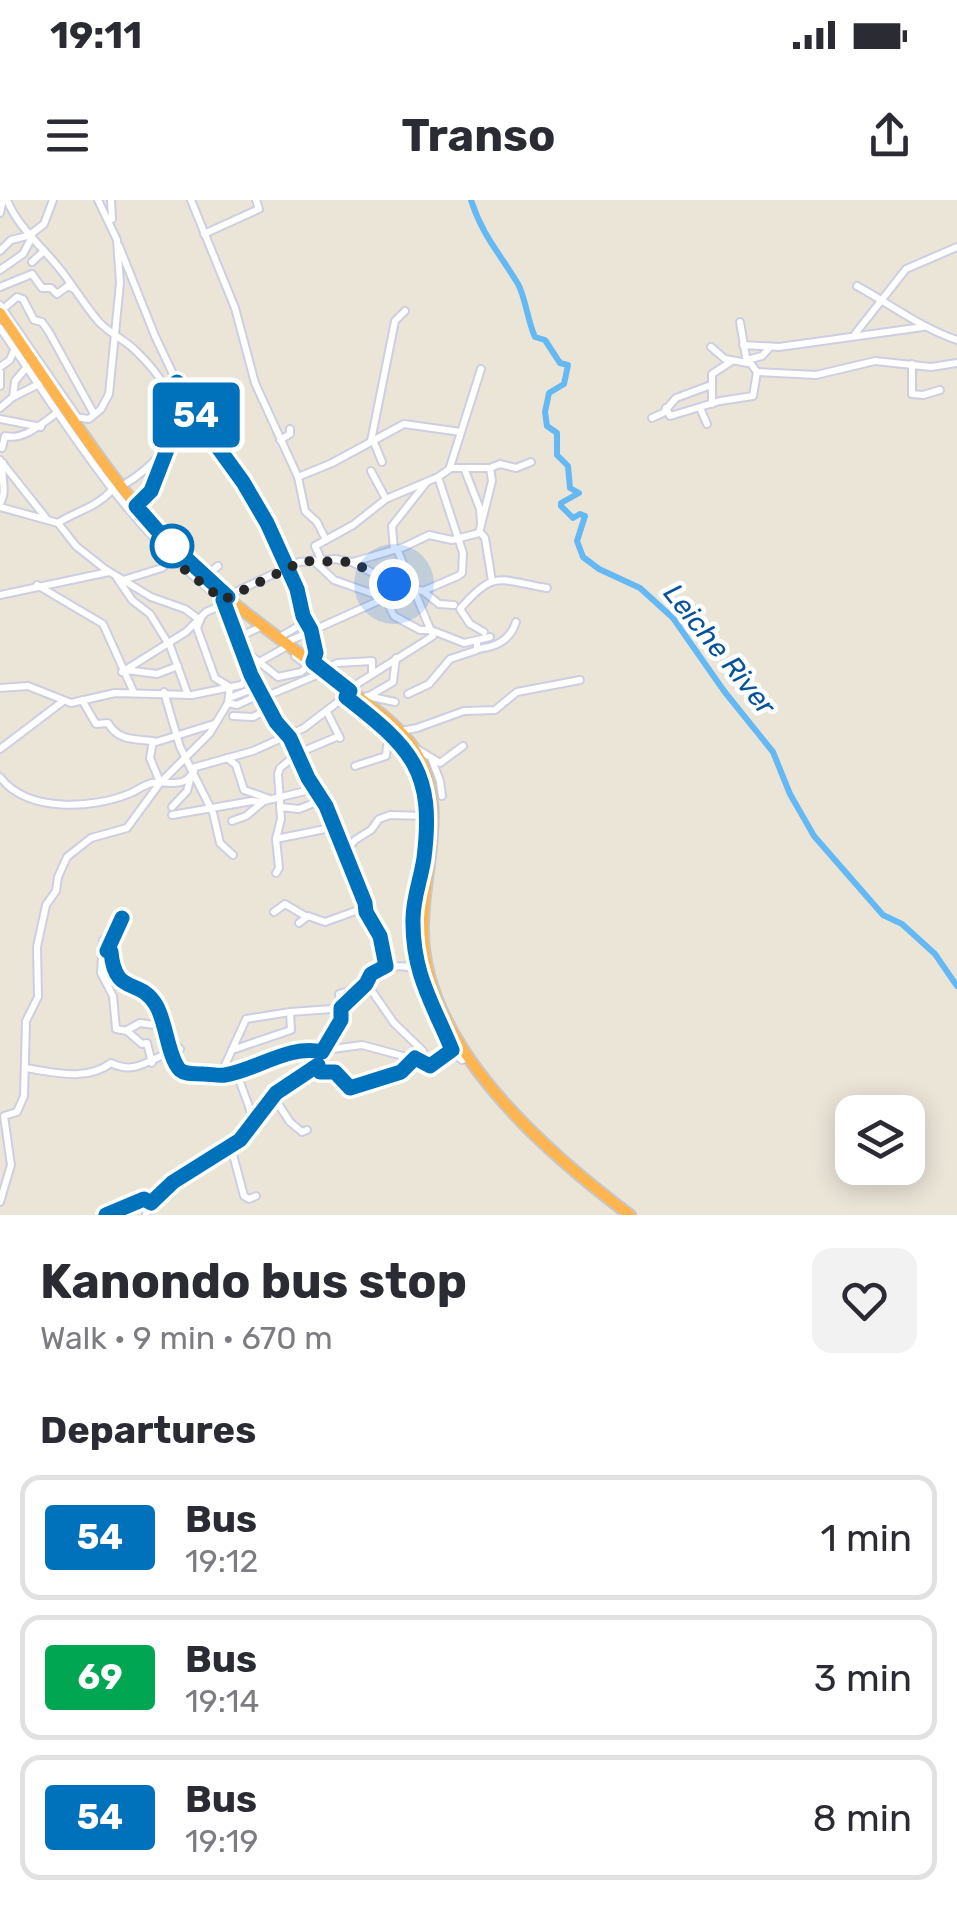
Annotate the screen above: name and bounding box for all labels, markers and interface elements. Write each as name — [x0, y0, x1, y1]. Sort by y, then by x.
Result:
text: 19:11 — [50, 12, 142, 58]
icon: menu — [40, 108, 95, 163]
icon: share — [862, 108, 917, 163]
text: Transo — [402, 109, 555, 162]
line badge: 54 — [151, 382, 241, 448]
text: 54 — [173, 394, 219, 436]
unlabelled marker — [151, 525, 193, 567]
your location — [369, 559, 419, 609]
water label: Leiche River — [657, 577, 783, 723]
map controls — [835, 1095, 925, 1185]
button: layers — [835, 1095, 925, 1185]
button: heart — [812, 1248, 917, 1353]
text: Kanondo bus stop — [40, 1253, 467, 1310]
text: Walk · 9 min · 670 m — [40, 1319, 333, 1357]
text: Departures — [40, 1407, 256, 1453]
text: Bus — [185, 1496, 257, 1542]
text: 1 min — [820, 1515, 912, 1561]
text: 54 — [77, 1516, 123, 1558]
text: 19:12 — [185, 1542, 258, 1580]
text: Bus — [185, 1636, 257, 1682]
text: 3 min — [814, 1655, 912, 1701]
text: 69 — [77, 1656, 123, 1698]
text: 19:14 — [185, 1682, 259, 1720]
text: Bus — [185, 1776, 257, 1822]
text: 8 min — [813, 1795, 912, 1841]
text: 54 — [77, 1796, 123, 1838]
text: 19:19 — [185, 1822, 259, 1860]

